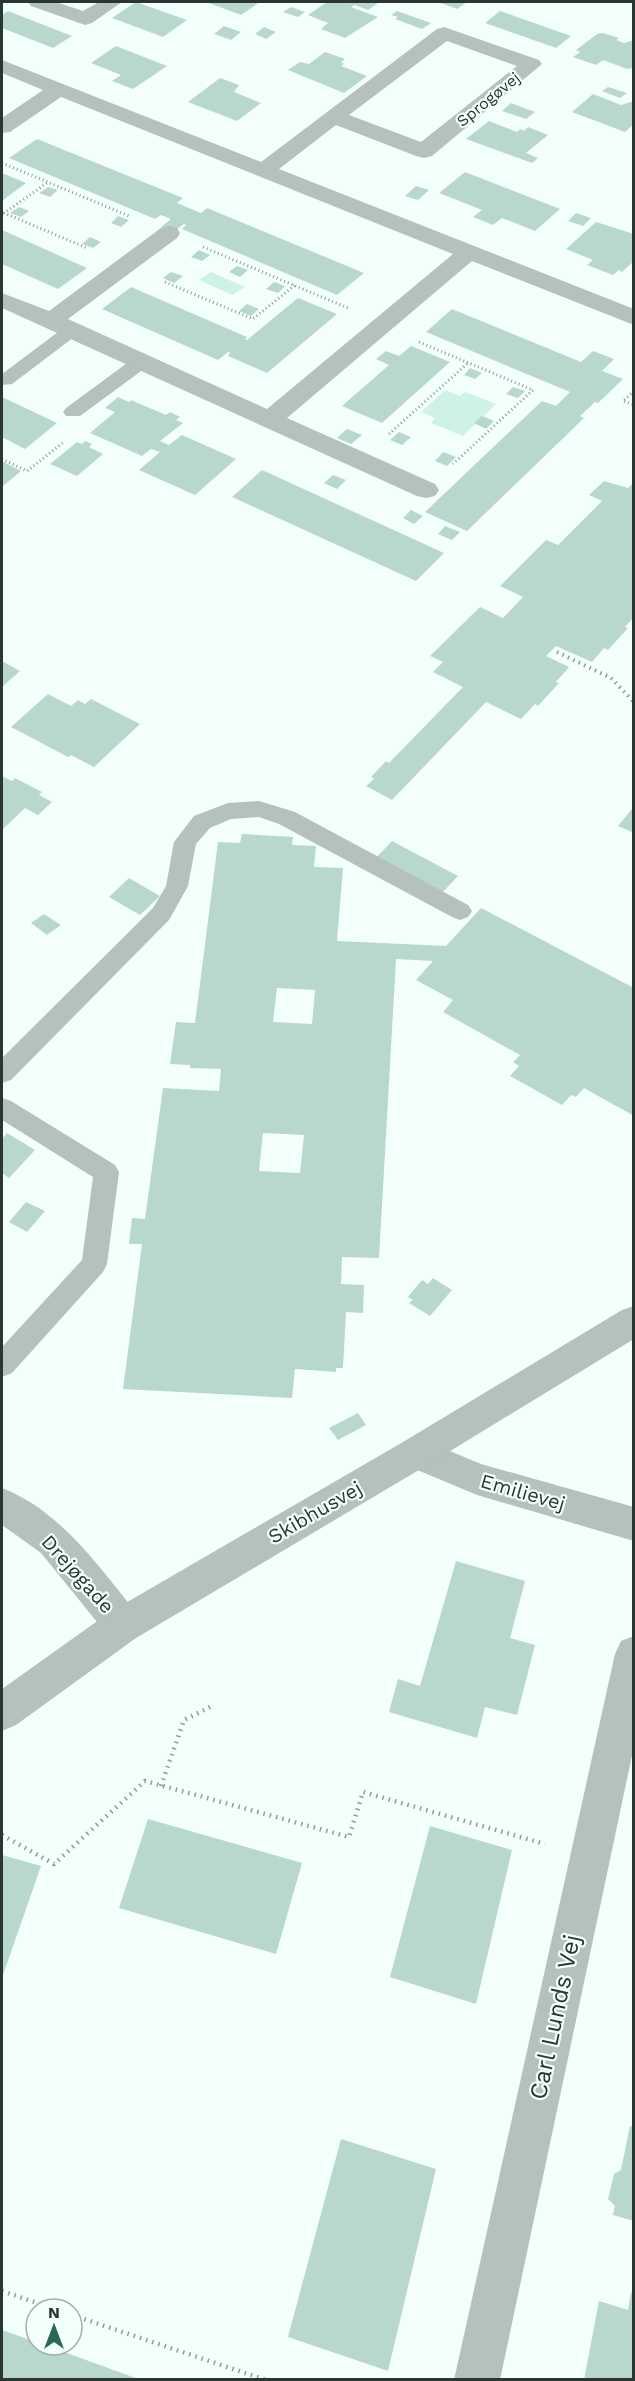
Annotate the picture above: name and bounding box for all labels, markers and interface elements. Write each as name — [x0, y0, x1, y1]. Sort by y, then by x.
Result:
street label: Sprogøvej — [453, 68, 524, 131]
street label: Emilievej — [478, 1468, 568, 1516]
street label: Skibhusvej — [264, 1476, 366, 1548]
street label: Drejøgade — [37, 1530, 119, 1618]
street label: Carl Lunds Vej — [524, 1932, 586, 2102]
north arrow — [24, 2297, 84, 2357]
text: N — [48, 2303, 60, 2322]

